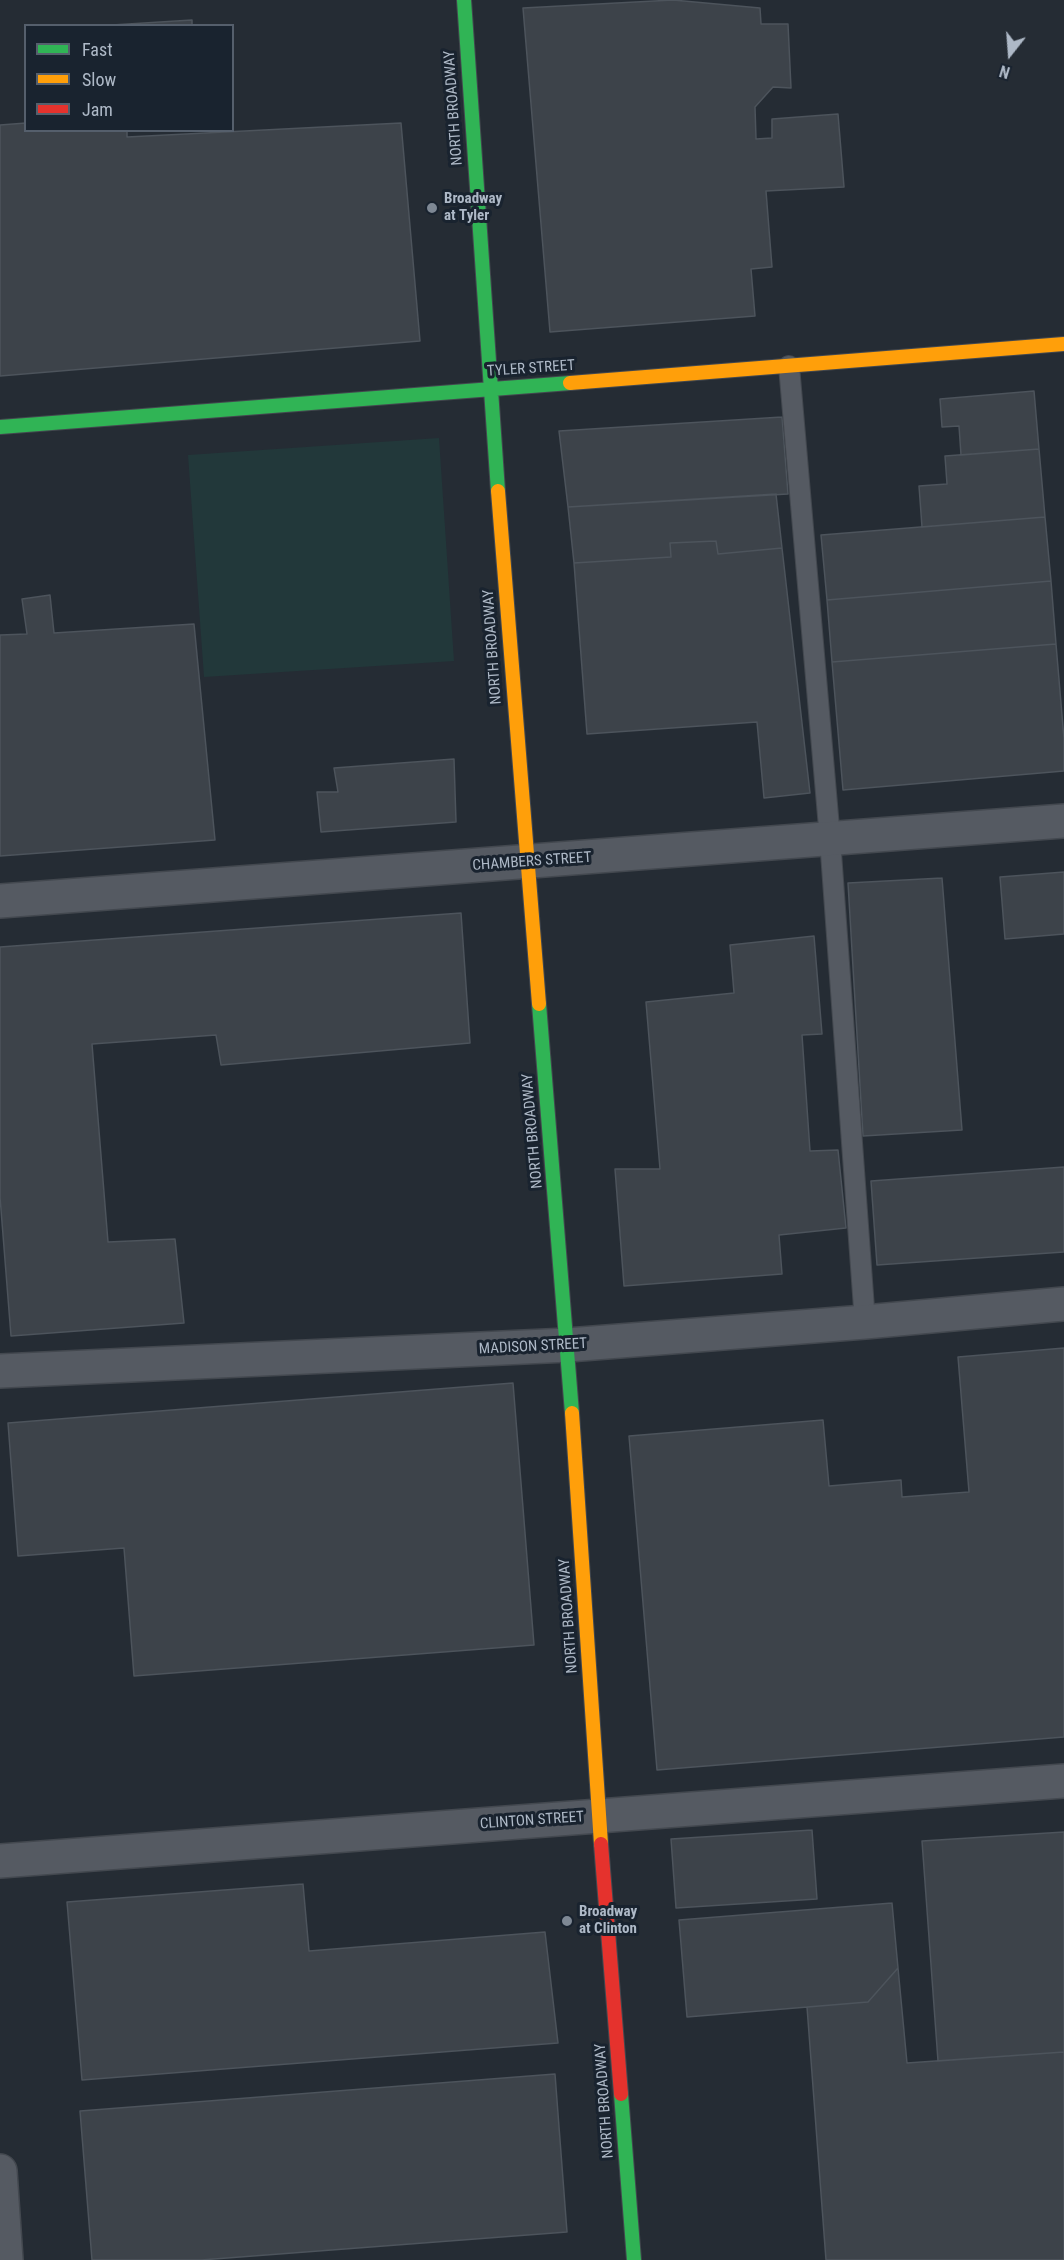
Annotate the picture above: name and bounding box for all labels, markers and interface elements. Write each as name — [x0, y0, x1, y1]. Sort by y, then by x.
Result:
legend — [24, 24, 234, 132]
north arrow — [980, 24, 1040, 84]
text: Fast — [82, 39, 113, 60]
street label: NORTH BROADWAY — [441, 50, 467, 166]
text: N — [997, 61, 1012, 82]
text: Slow — [82, 69, 116, 90]
text: Jam — [82, 99, 113, 120]
place label: Broadway at Tyler — [444, 190, 502, 225]
marker: Broadway at Tyler — [425, 201, 439, 215]
street label: TYLER STREET — [486, 357, 576, 381]
street label: NORTH BROADWAY — [480, 589, 506, 705]
street label: CHAMBERS STREET — [472, 849, 592, 875]
street label: NORTH BROADWAY — [519, 1073, 547, 1189]
street label: MADISON STREET — [478, 1335, 588, 1359]
street label: NORTH BROADWAY — [556, 1558, 582, 1674]
street label: CLINTON STREET — [479, 1808, 585, 1834]
place label: Broadway at Clinton — [579, 1903, 637, 1938]
marker: Broadway at Clinton — [560, 1914, 574, 1928]
street label: NORTH BROADWAY — [592, 2043, 618, 2159]

